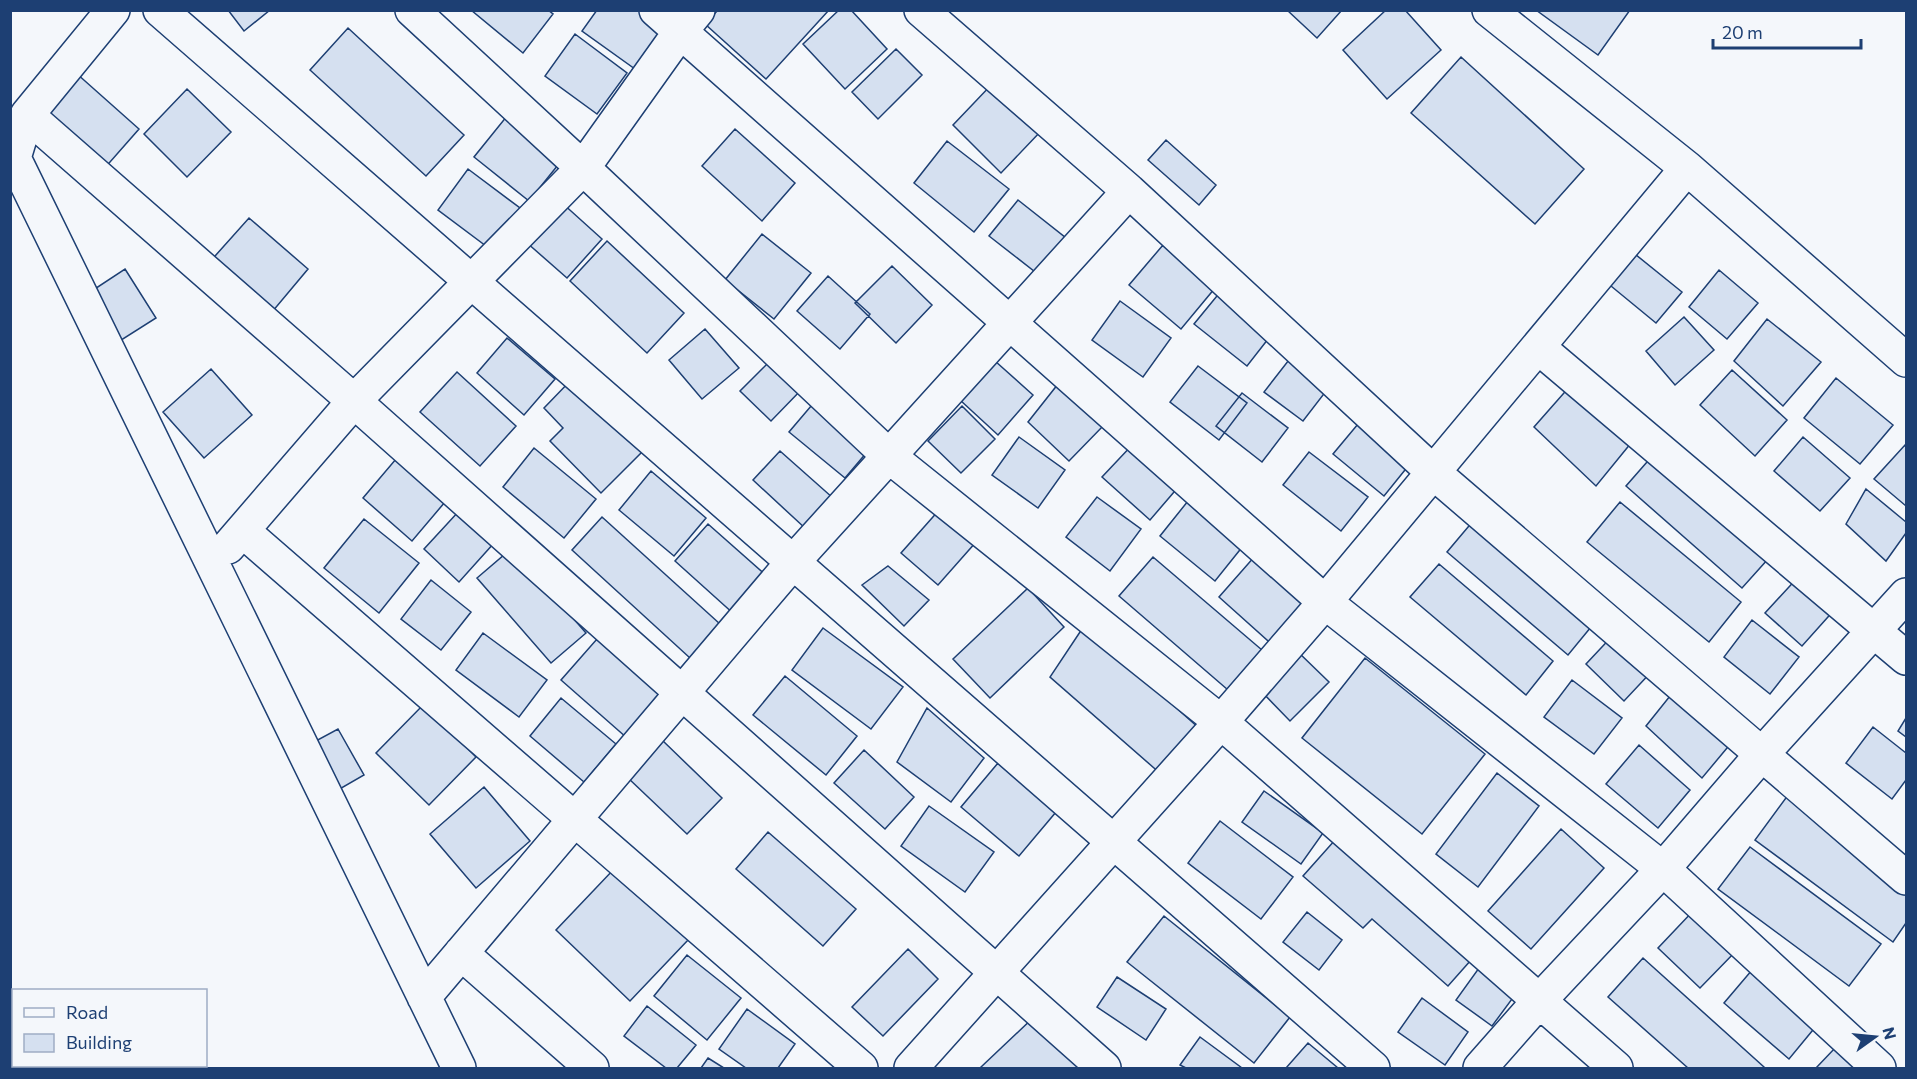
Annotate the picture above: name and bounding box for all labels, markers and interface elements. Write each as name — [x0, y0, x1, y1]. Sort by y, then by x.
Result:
scale bar — [1713, 12, 1862, 50]
text: 20 m — [1722, 21, 1763, 43]
legend — [12, 989, 207, 1067]
text: Road — [66, 1001, 108, 1023]
north arrow — [1845, 1007, 1905, 1067]
text: N — [1879, 1025, 1901, 1041]
text: Building — [66, 1031, 132, 1053]

